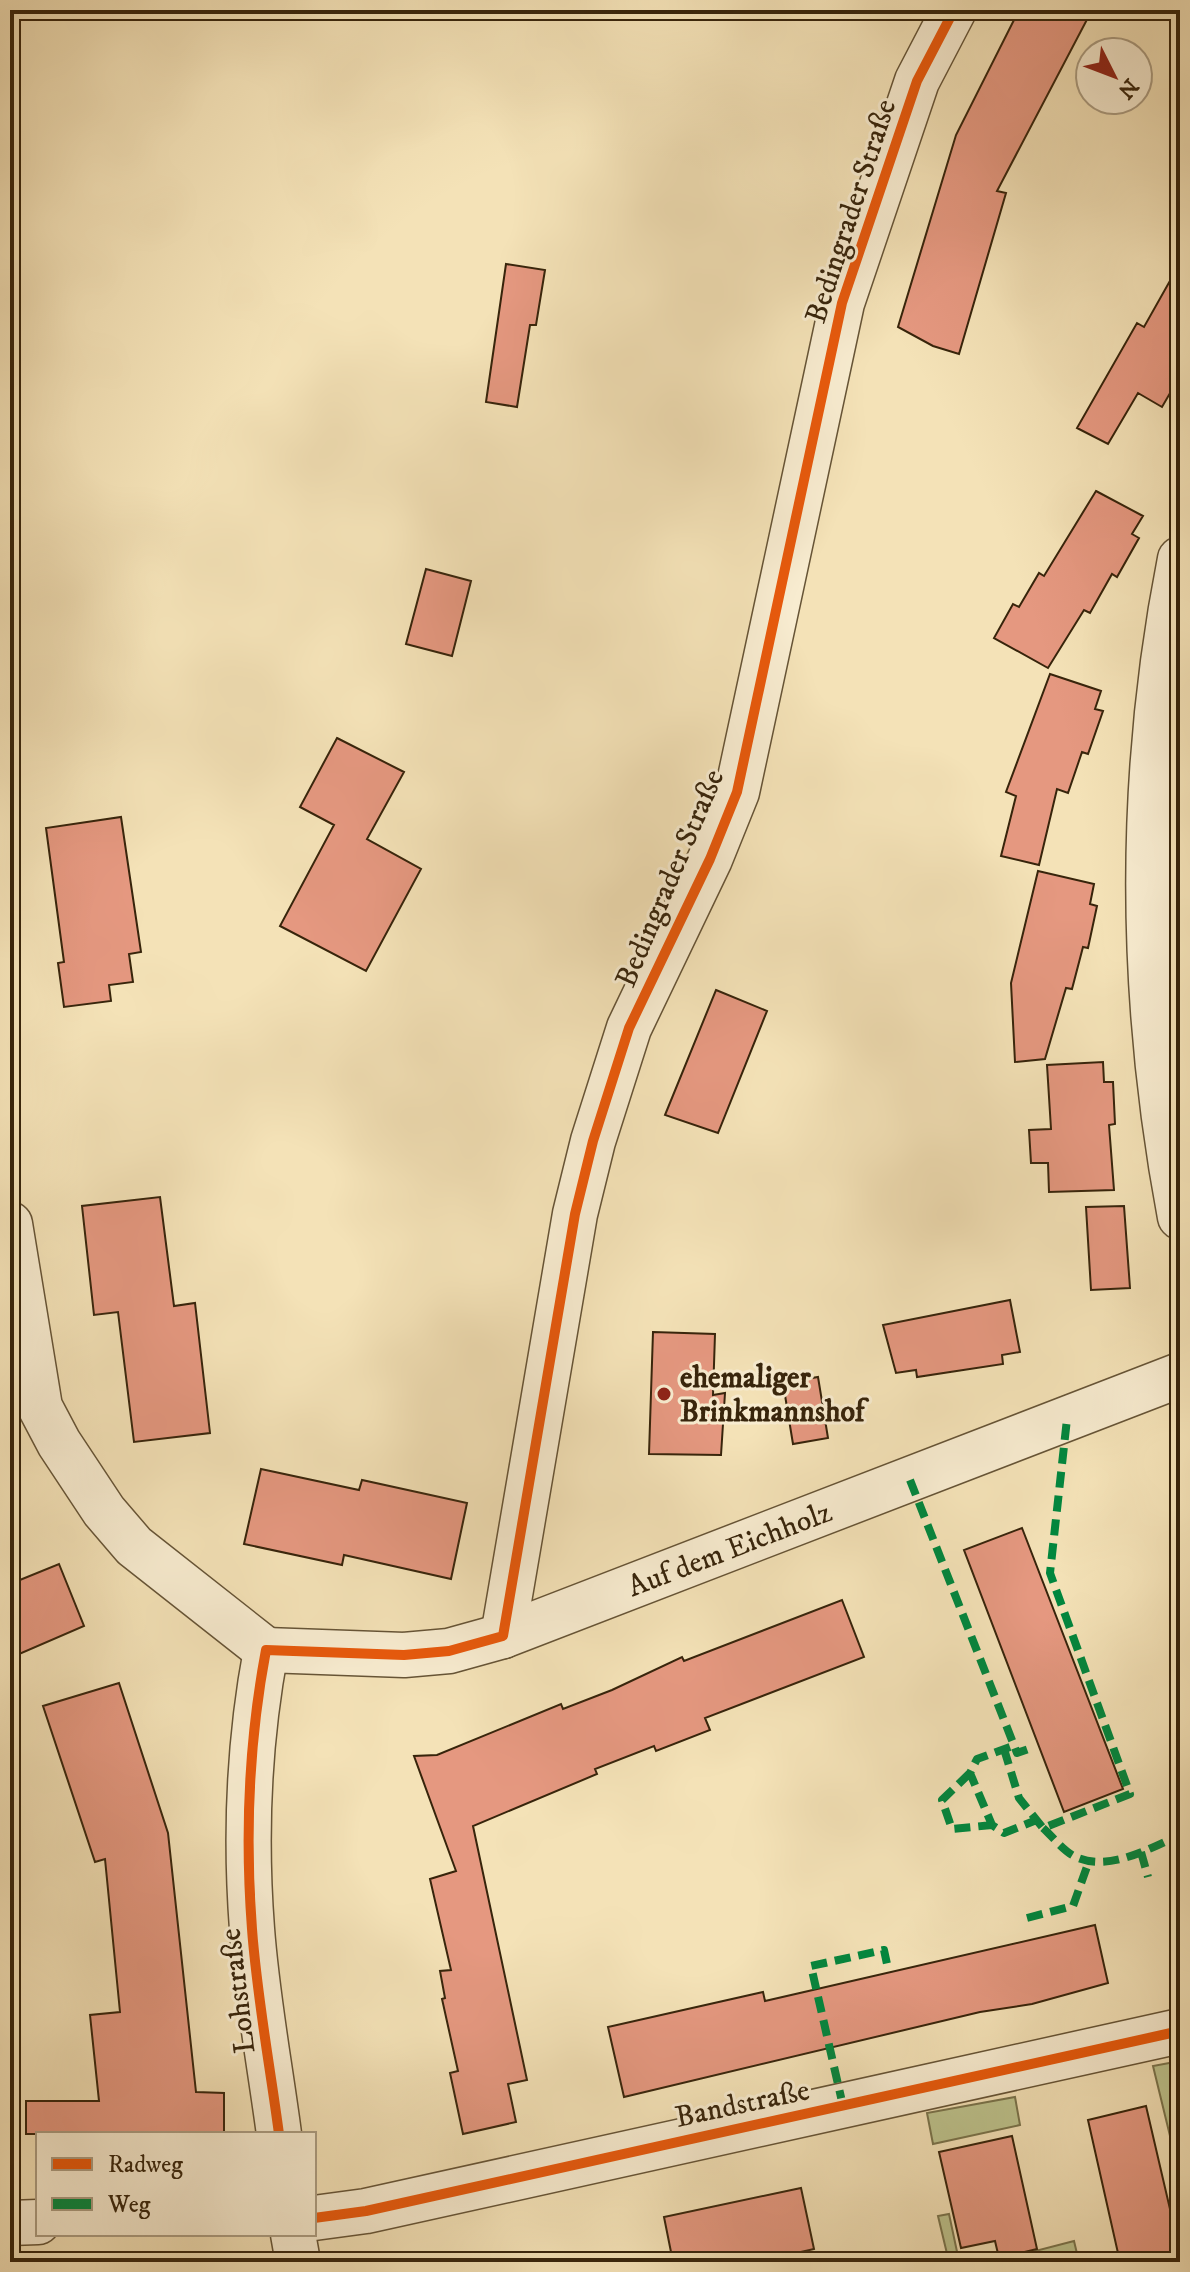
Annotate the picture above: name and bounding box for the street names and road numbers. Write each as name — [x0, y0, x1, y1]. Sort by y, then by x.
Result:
street label: Bedingrader Straße — [798, 95, 905, 328]
street label: Bedingrader Straße — [608, 764, 733, 993]
street label: Auf dem Eichholz — [623, 1494, 837, 1606]
street label: Lohstraße — [212, 1926, 265, 2056]
street label: Bandstraße — [672, 2072, 813, 2137]

